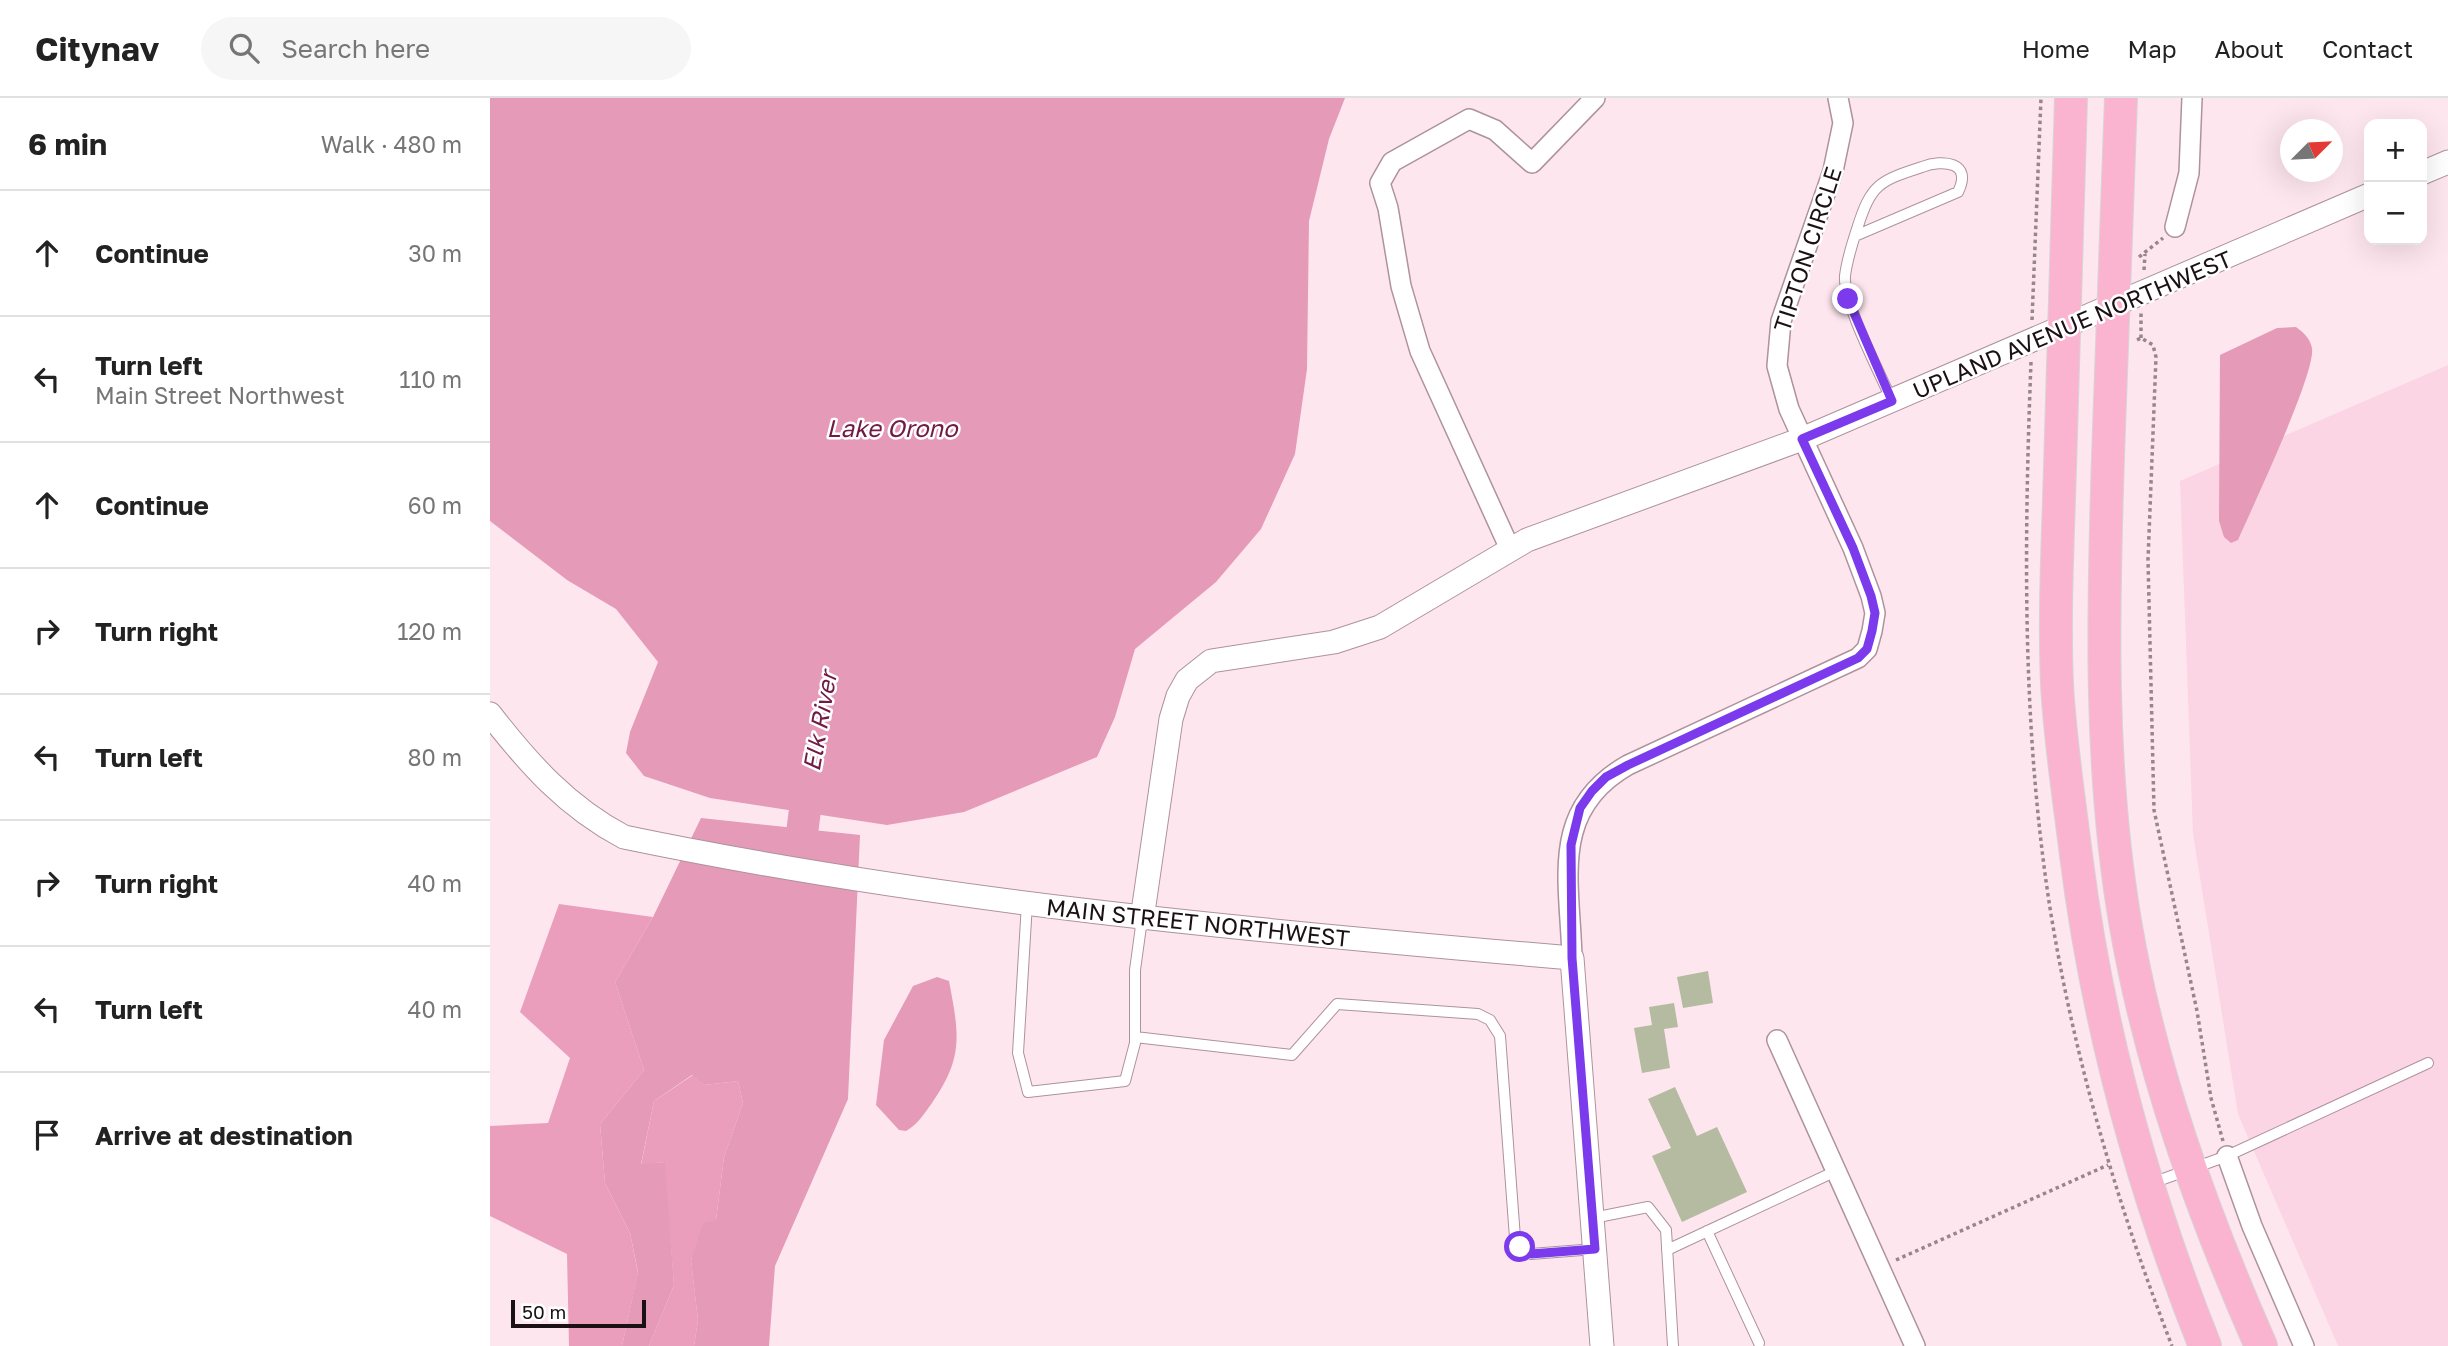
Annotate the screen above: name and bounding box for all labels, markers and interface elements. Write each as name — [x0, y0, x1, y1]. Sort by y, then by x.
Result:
search box — [201, 17, 691, 80]
text: Citynav — [35, 29, 159, 68]
icon: search — [225, 29, 263, 67]
text: Search here — [281, 33, 430, 64]
text: Home — [2022, 34, 2090, 63]
text: Map — [2128, 34, 2177, 63]
text: About — [2215, 34, 2284, 63]
text: Contact — [2322, 34, 2413, 63]
north arrow — [2280, 119, 2343, 182]
map controls — [2364, 119, 2427, 245]
button: + — [2364, 119, 2427, 182]
text: 6 min — [28, 126, 107, 162]
text: Walk · 480 m — [321, 130, 462, 158]
street label: TIPTON CIRCLE — [1767, 163, 1847, 335]
button: − — [2364, 182, 2427, 245]
icon: ahead — [28, 234, 66, 272]
text: Continue — [95, 238, 209, 269]
text: 30 m — [408, 239, 462, 267]
street label: UPLAND AVENUE NORTHWEST — [1908, 244, 2236, 404]
route end — [1832, 283, 1863, 314]
text: Turn left — [95, 350, 203, 381]
icon: left — [28, 360, 66, 398]
text: 110 m — [399, 365, 462, 393]
text: Main Street Northwest — [95, 381, 345, 409]
water label: Lake Orono — [827, 413, 959, 442]
icon: ahead — [28, 486, 66, 524]
text: Continue — [95, 490, 209, 521]
text: 60 m — [408, 491, 462, 519]
icon: right — [28, 612, 66, 650]
text: Turn right — [95, 616, 218, 647]
text: 120 m — [397, 617, 462, 645]
water label: Elk River — [796, 665, 843, 773]
icon: left — [28, 738, 66, 776]
text: Turn left — [95, 742, 203, 773]
text: 80 m — [408, 743, 462, 771]
icon: right — [28, 864, 66, 902]
text: Turn right — [95, 868, 218, 899]
text: 40 m — [408, 869, 462, 897]
street label: MAIN STREET NORTHWEST — [1045, 892, 1351, 952]
icon: left — [28, 990, 66, 1028]
text: Turn left — [95, 994, 203, 1025]
text: 40 m — [408, 995, 462, 1023]
icon: arrive — [28, 1116, 66, 1154]
text: Arrive at destination — [95, 1120, 353, 1151]
route start — [1504, 1231, 1535, 1262]
scale bar — [511, 1297, 646, 1329]
text: 50 m — [522, 1300, 566, 1323]

